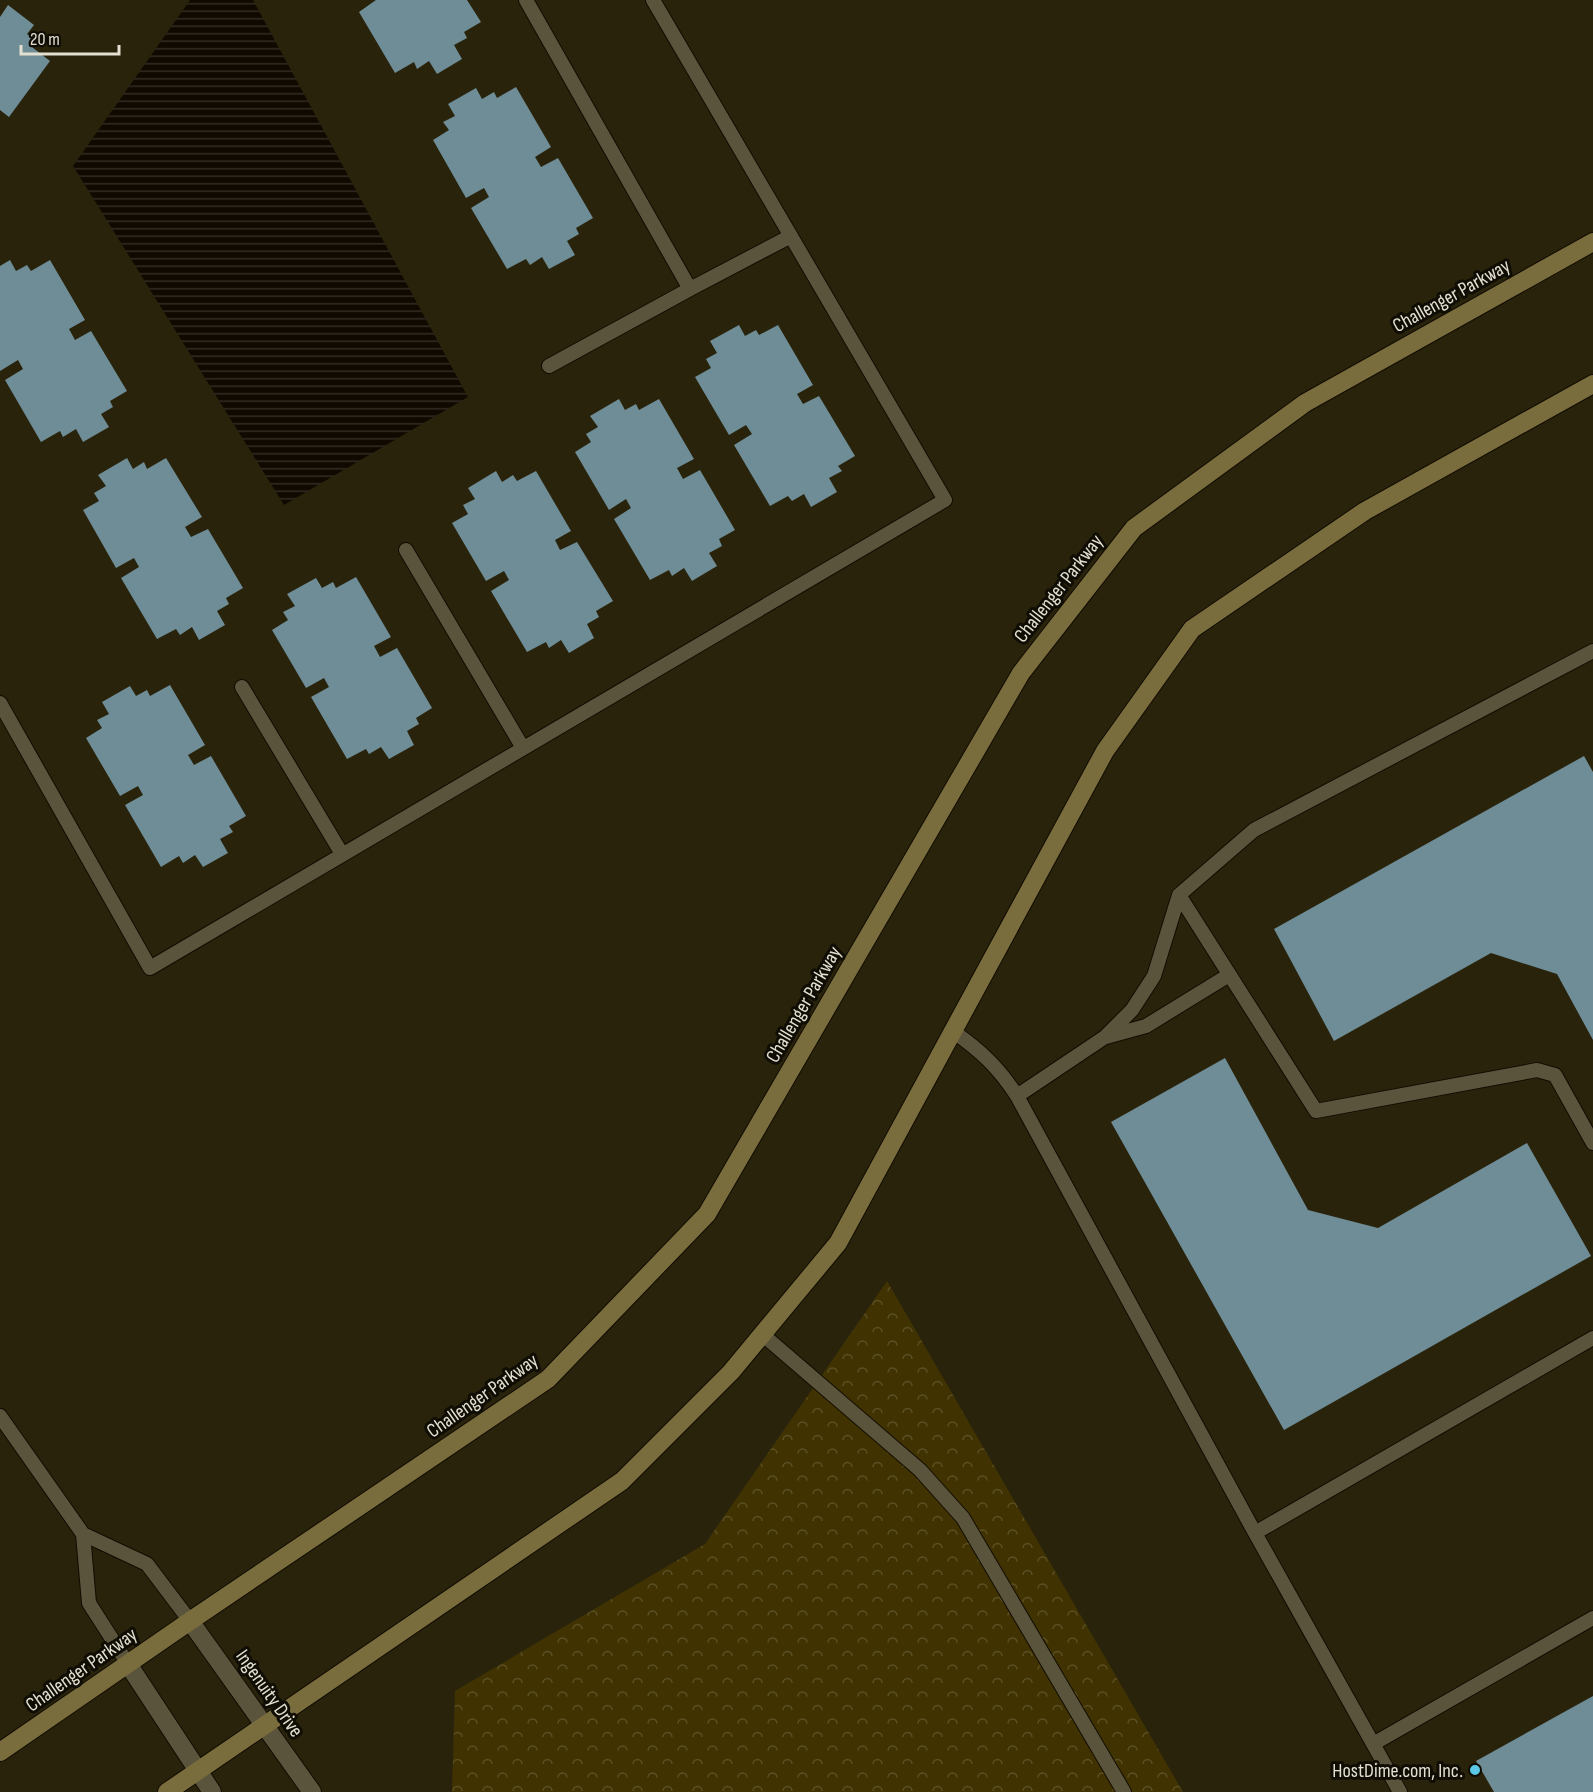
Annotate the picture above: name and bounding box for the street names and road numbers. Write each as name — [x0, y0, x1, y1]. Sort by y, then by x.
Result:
street label: Challenger Parkway — [1389, 254, 1515, 338]
street label: Challenger Parkway — [1009, 530, 1109, 647]
street label: Challenger Parkway — [761, 942, 847, 1067]
street label: Challenger Parkway — [422, 1348, 543, 1443]
street label: Challenger Parkway — [21, 1622, 142, 1717]
street label: Ingenuity Drive — [230, 1645, 308, 1742]

